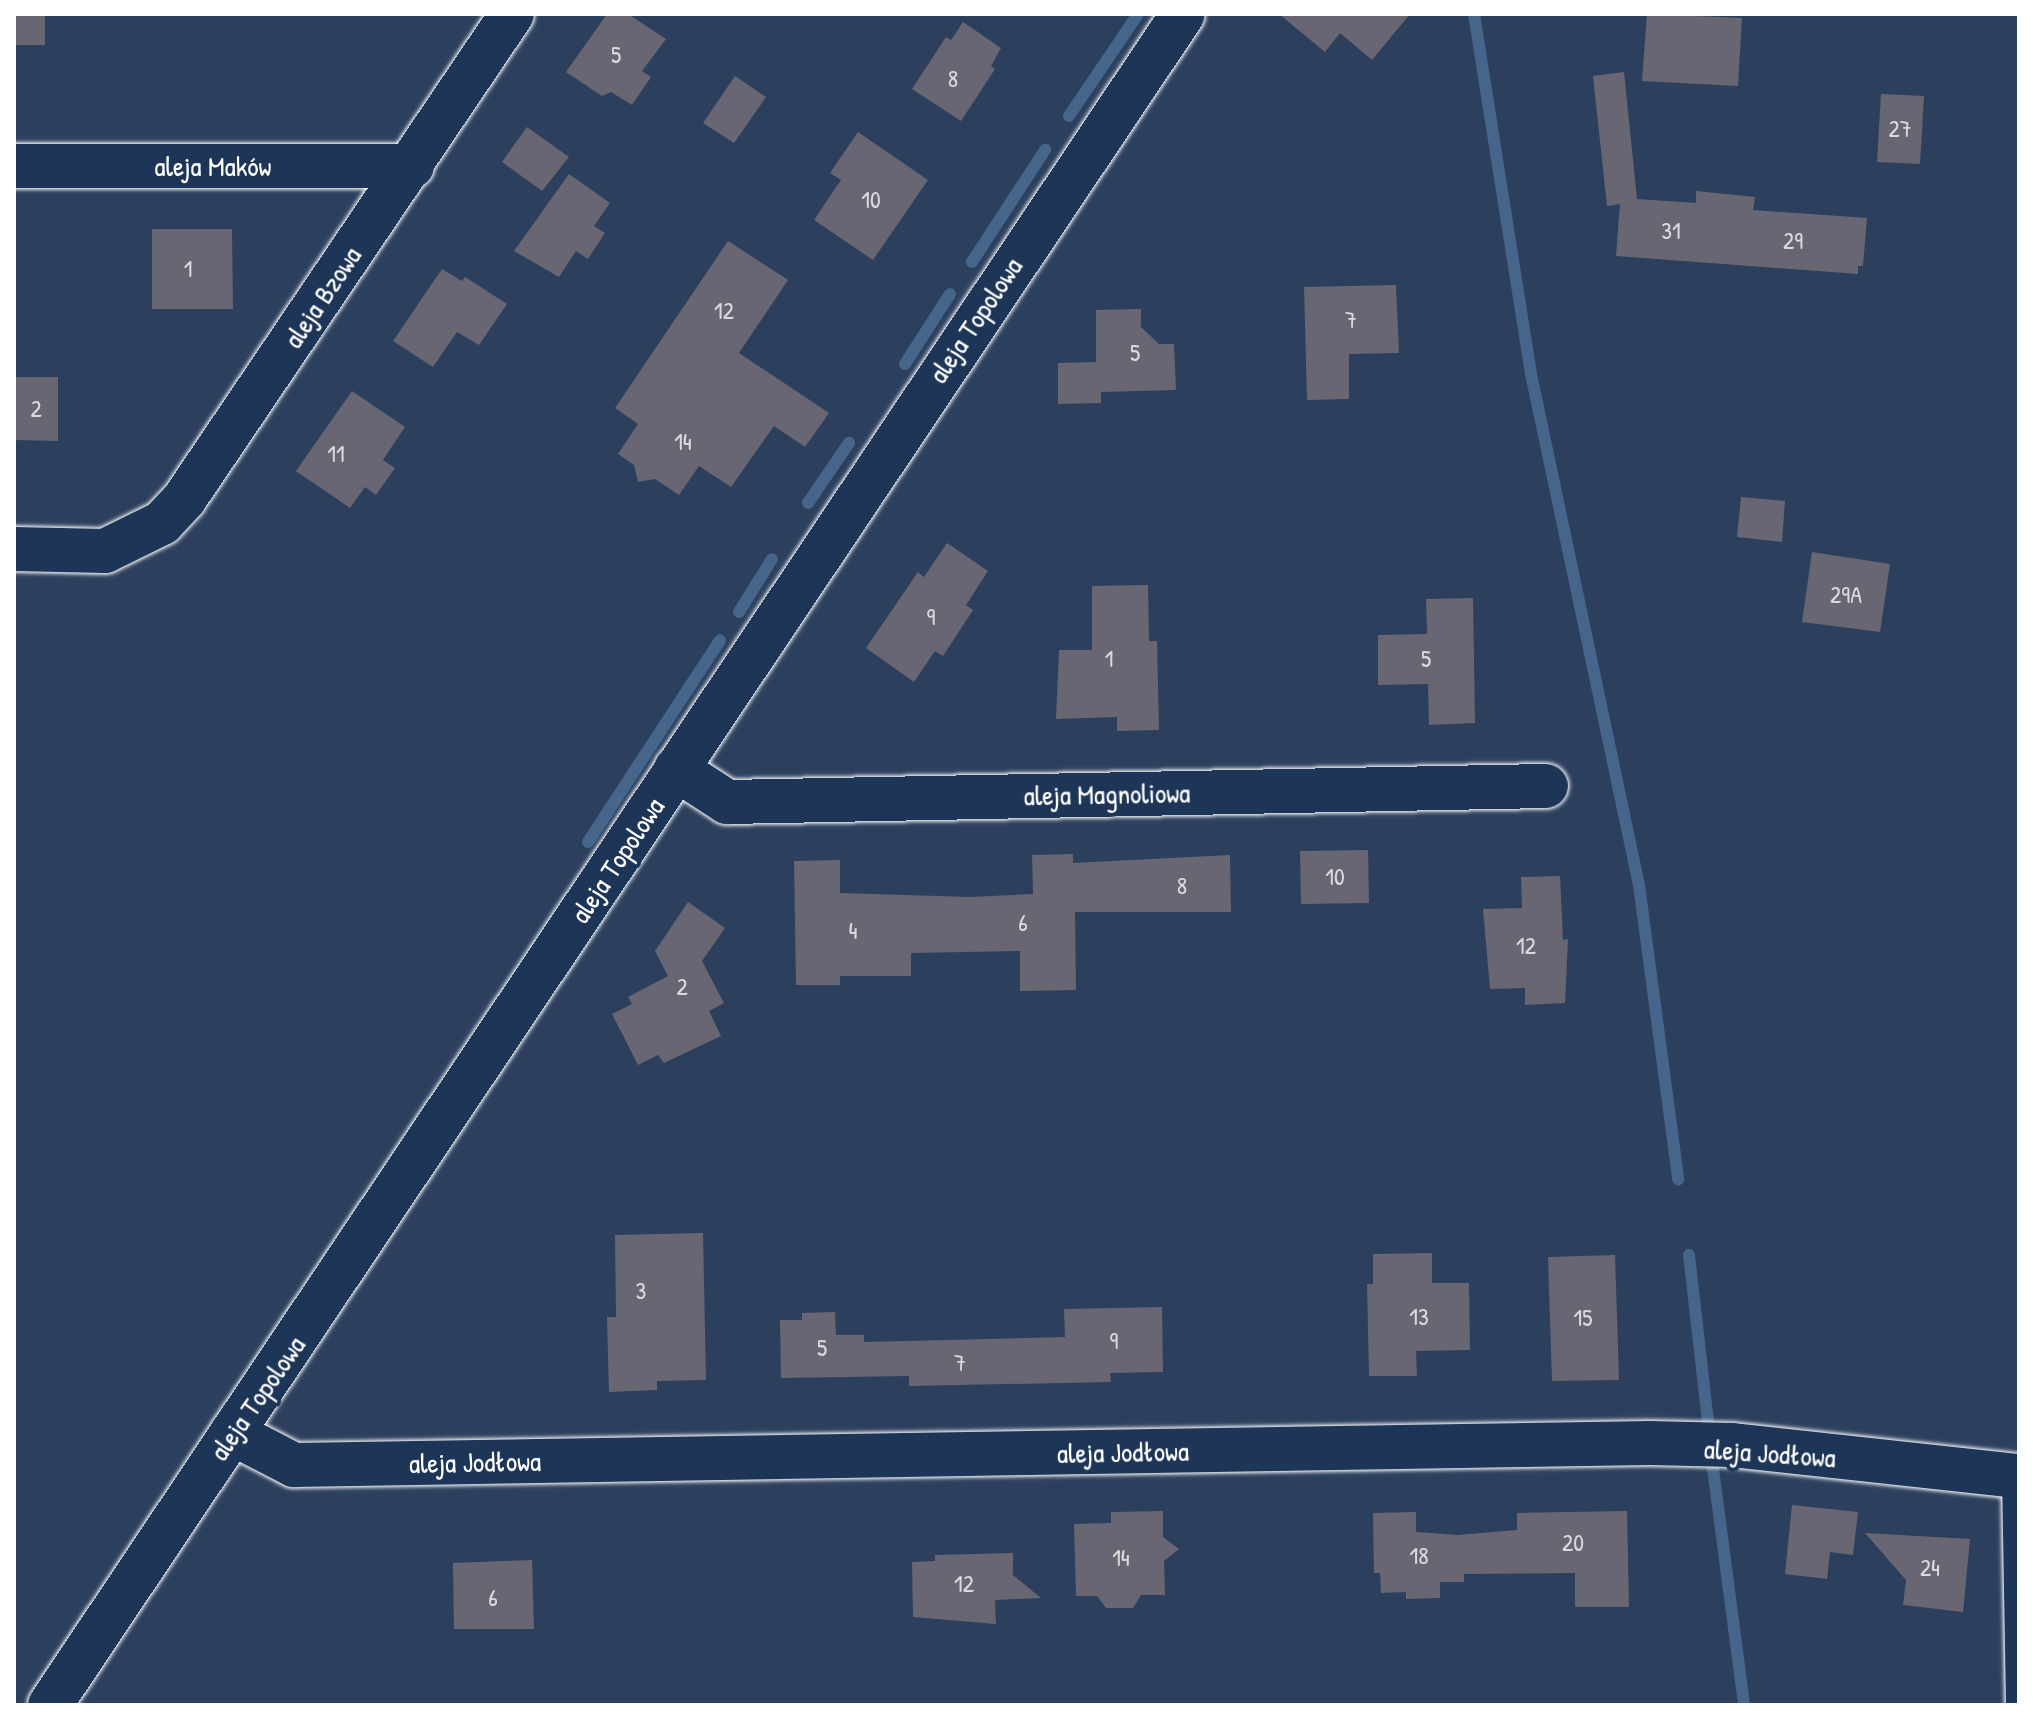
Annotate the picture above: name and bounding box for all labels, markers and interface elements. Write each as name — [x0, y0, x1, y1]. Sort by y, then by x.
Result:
house number: 5 — [611, 41, 621, 69]
house number: 8 — [948, 65, 958, 93]
house number: 27 — [1888, 115, 1912, 143]
street label: aleja Maków — [154, 149, 272, 183]
house number: 10 — [861, 186, 881, 214]
house number: 31 — [1661, 217, 1681, 245]
house number: 29 — [1783, 227, 1803, 255]
street label: aleja Bzowa — [276, 240, 368, 354]
street label: aleja Topolowa — [921, 251, 1029, 389]
house number: 1 — [184, 255, 192, 283]
house number: 12 — [714, 297, 734, 325]
house number: 7 — [1345, 306, 1357, 334]
house number: 5 — [1130, 339, 1140, 367]
house number: 2 — [30, 395, 42, 423]
house number: 14 — [674, 428, 692, 456]
house number: 11 — [327, 440, 345, 468]
house number: 29A — [1830, 581, 1862, 609]
house number: 9 — [927, 603, 935, 631]
house number: 1 — [1105, 645, 1113, 673]
house number: 5 — [1421, 645, 1431, 673]
street label: aleja Magnoliowa — [1023, 776, 1191, 812]
street label: aleja Topolowa — [563, 791, 671, 929]
house number: 10 — [1325, 863, 1345, 891]
house number: 8 — [1177, 872, 1187, 900]
house number: 6 — [1018, 909, 1028, 937]
house number: 4 — [849, 917, 857, 945]
house number: 12 — [1516, 932, 1536, 960]
house number: 2 — [676, 973, 688, 1001]
house number: 3 — [636, 1277, 646, 1305]
house number: 13 — [1409, 1303, 1429, 1331]
house number: 15 — [1574, 1304, 1592, 1332]
house number: 9 — [1110, 1327, 1118, 1355]
street label: aleja Topolowa — [202, 1329, 312, 1467]
house number: 5 — [817, 1334, 827, 1362]
house number: 7 — [954, 1349, 966, 1377]
street label: aleja Jodłowa — [1703, 1432, 1837, 1474]
street label: aleja Jodłowa — [1057, 1434, 1189, 1470]
street label: aleja Jodłowa — [409, 1444, 541, 1480]
house number: 20 — [1562, 1529, 1584, 1557]
house number: 18 — [1409, 1542, 1429, 1570]
house number: 14 — [1112, 1544, 1130, 1572]
house number: 24 — [1920, 1554, 1940, 1582]
house number: 12 — [954, 1570, 974, 1598]
house number: 6 — [488, 1584, 498, 1612]

